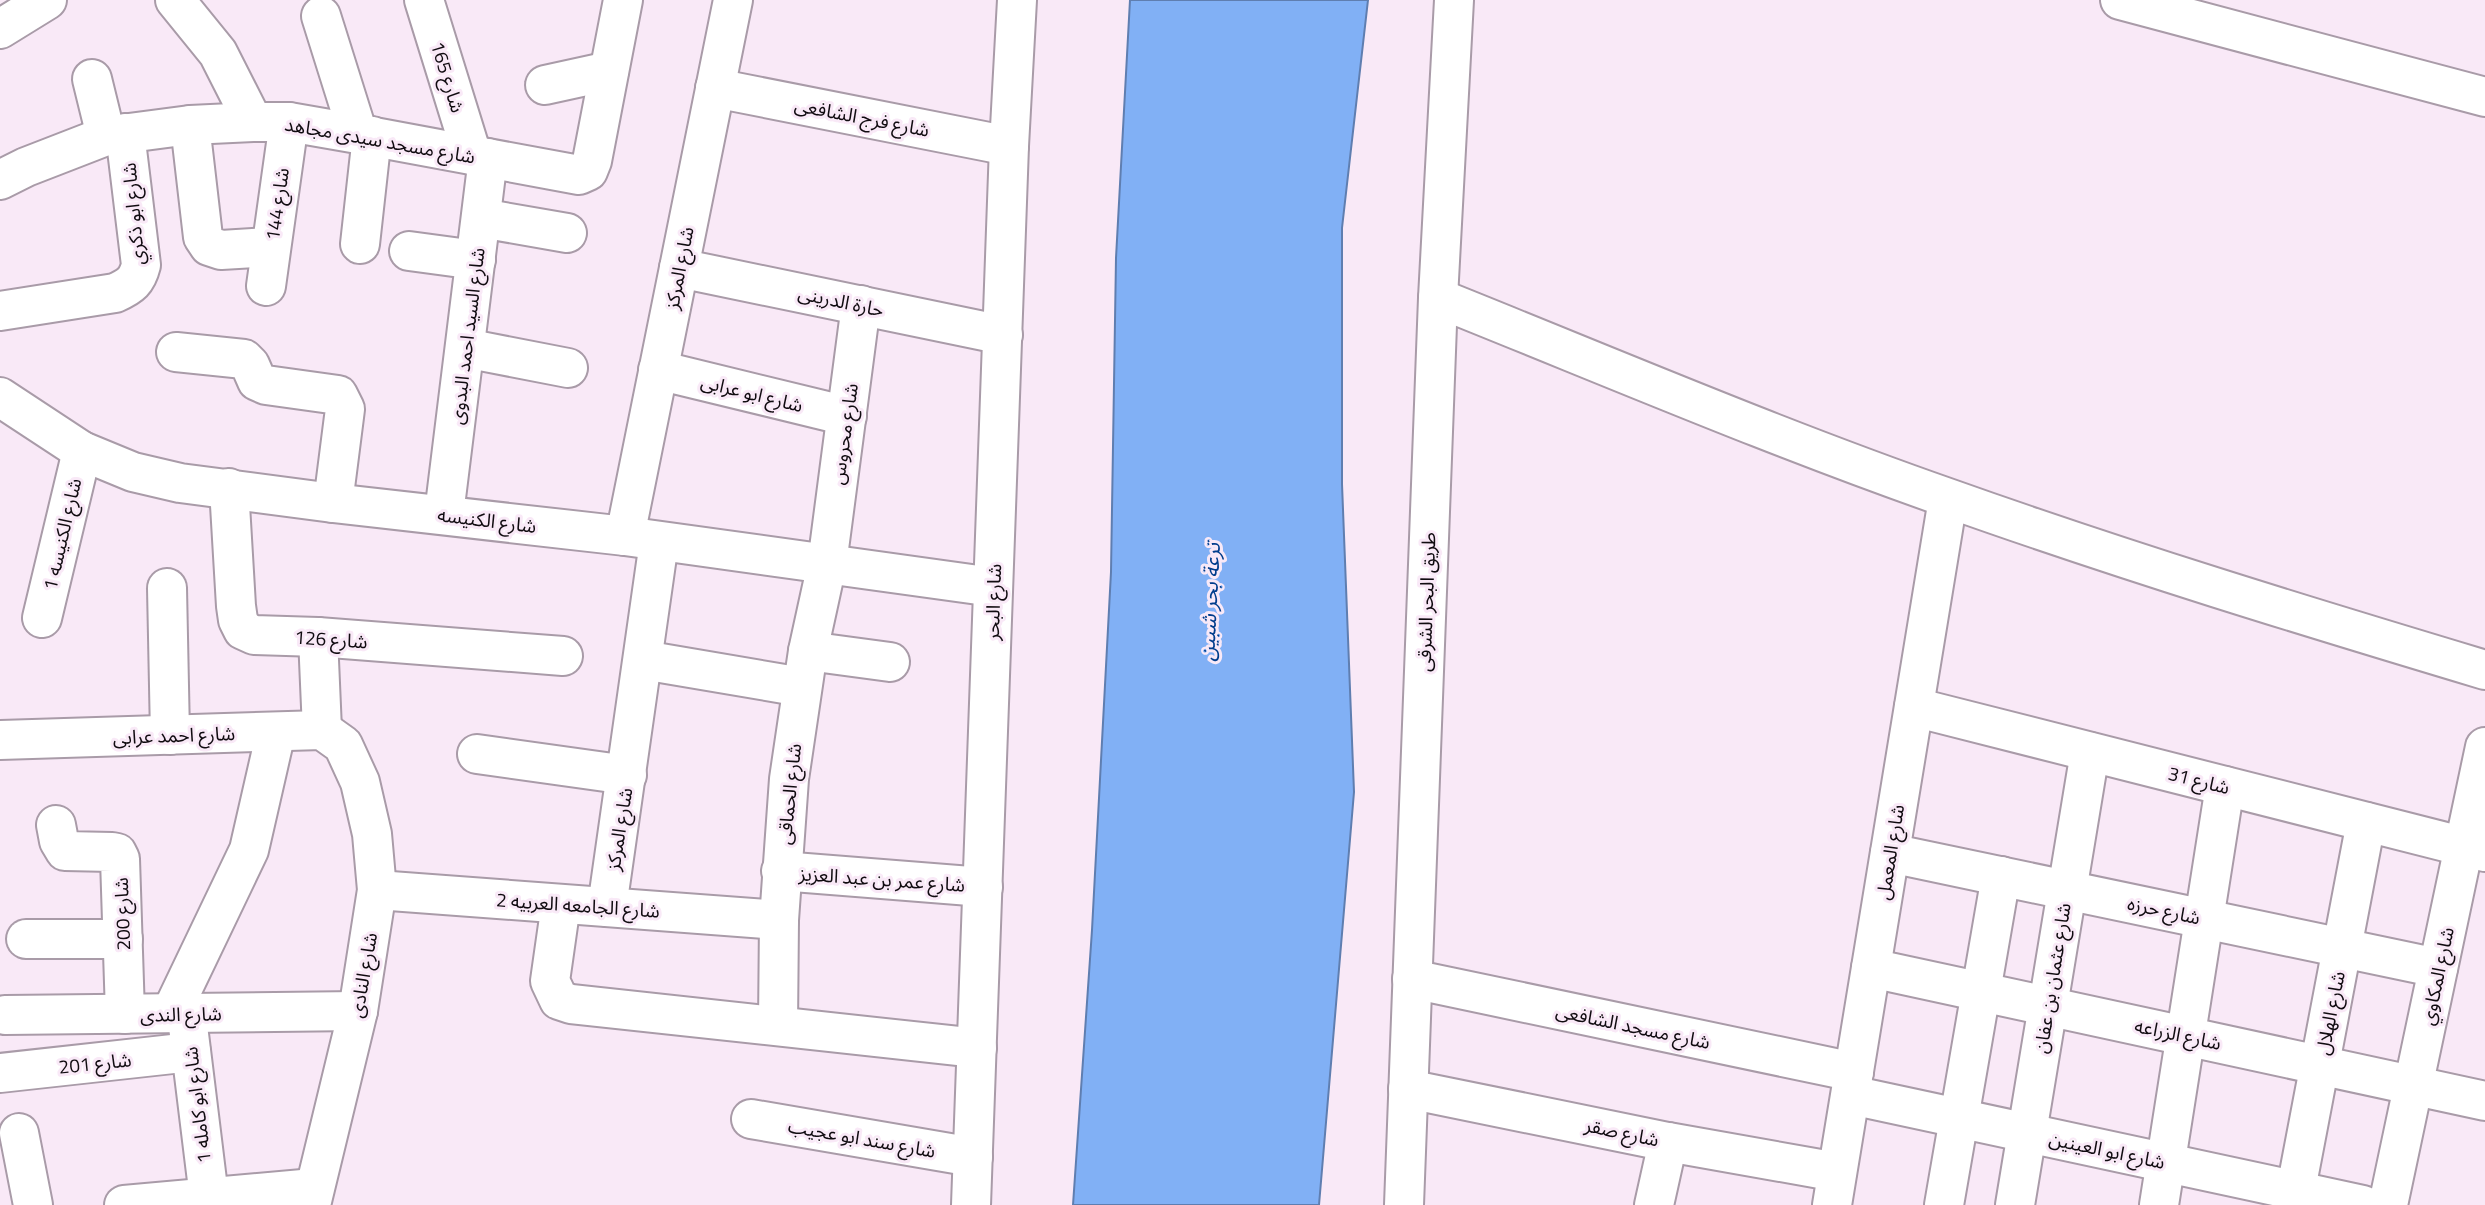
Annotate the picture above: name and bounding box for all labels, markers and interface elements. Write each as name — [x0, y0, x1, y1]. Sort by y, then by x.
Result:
street label: شارع 165 — [424, 38, 473, 116]
street label: شارع فرج الشافعى — [792, 89, 932, 144]
street label: شارع مسجد سيدى مجاهد — [283, 108, 478, 171]
street label: شارع ابو ذكري — [114, 161, 153, 267]
street label: شارع 144 — [257, 166, 296, 242]
street label: شارع المركز — [656, 224, 701, 313]
street label: شارع السيد احمد البدوى — [441, 246, 492, 426]
street label: حارة الدرينى — [796, 277, 887, 324]
street label: شارع ابو عرابى — [698, 366, 806, 419]
street label: شارع محروس — [822, 381, 865, 487]
street label: شارع الكنيسه 1 — [35, 475, 88, 593]
street label: شارع الكنيسه — [436, 499, 538, 540]
street label: طريق البحر الشرقى — [1409, 531, 1442, 672]
water label: ترعة بحر شبين — [1190, 539, 1228, 662]
street label: شارع البحر — [977, 563, 1008, 642]
street label: شارع 126 — [294, 621, 369, 656]
street label: شارع احمد عرابى — [112, 718, 236, 751]
street label: شارع الحماقى — [769, 742, 808, 846]
street label: شارع 31 — [2165, 758, 2233, 801]
street label: شارع المركز — [597, 785, 639, 874]
street label: شارع المعمل — [1868, 802, 1911, 902]
street label: شارع عمر بن عبد العزيز — [797, 858, 966, 899]
street label: شارع 200 — [106, 877, 137, 951]
street label: شارع الجامعه العربيه 2 — [495, 884, 661, 925]
street label: شارع حرزه — [2125, 888, 2203, 931]
street label: شارع عثمان بن عفان — [2025, 900, 2078, 1055]
street label: شارع المكاوي — [2412, 924, 2462, 1028]
street label: شارع النادى — [341, 930, 384, 1020]
street label: شارع الهلال — [2307, 968, 2352, 1057]
street label: شارع مسجد الشافعى — [1553, 995, 1713, 1056]
street label: شارع الندى — [140, 998, 222, 1029]
street label: شارع الزراعه — [2132, 1010, 2224, 1057]
street label: شارع 201 — [57, 1044, 133, 1081]
street label: شارع ابو كامله 1 — [175, 1045, 218, 1165]
street label: شارع صقر — [1581, 1109, 1662, 1154]
street label: شارع سند ابو عجيب — [786, 1110, 938, 1165]
street label: شارع ابو العينين — [2046, 1123, 2168, 1176]

